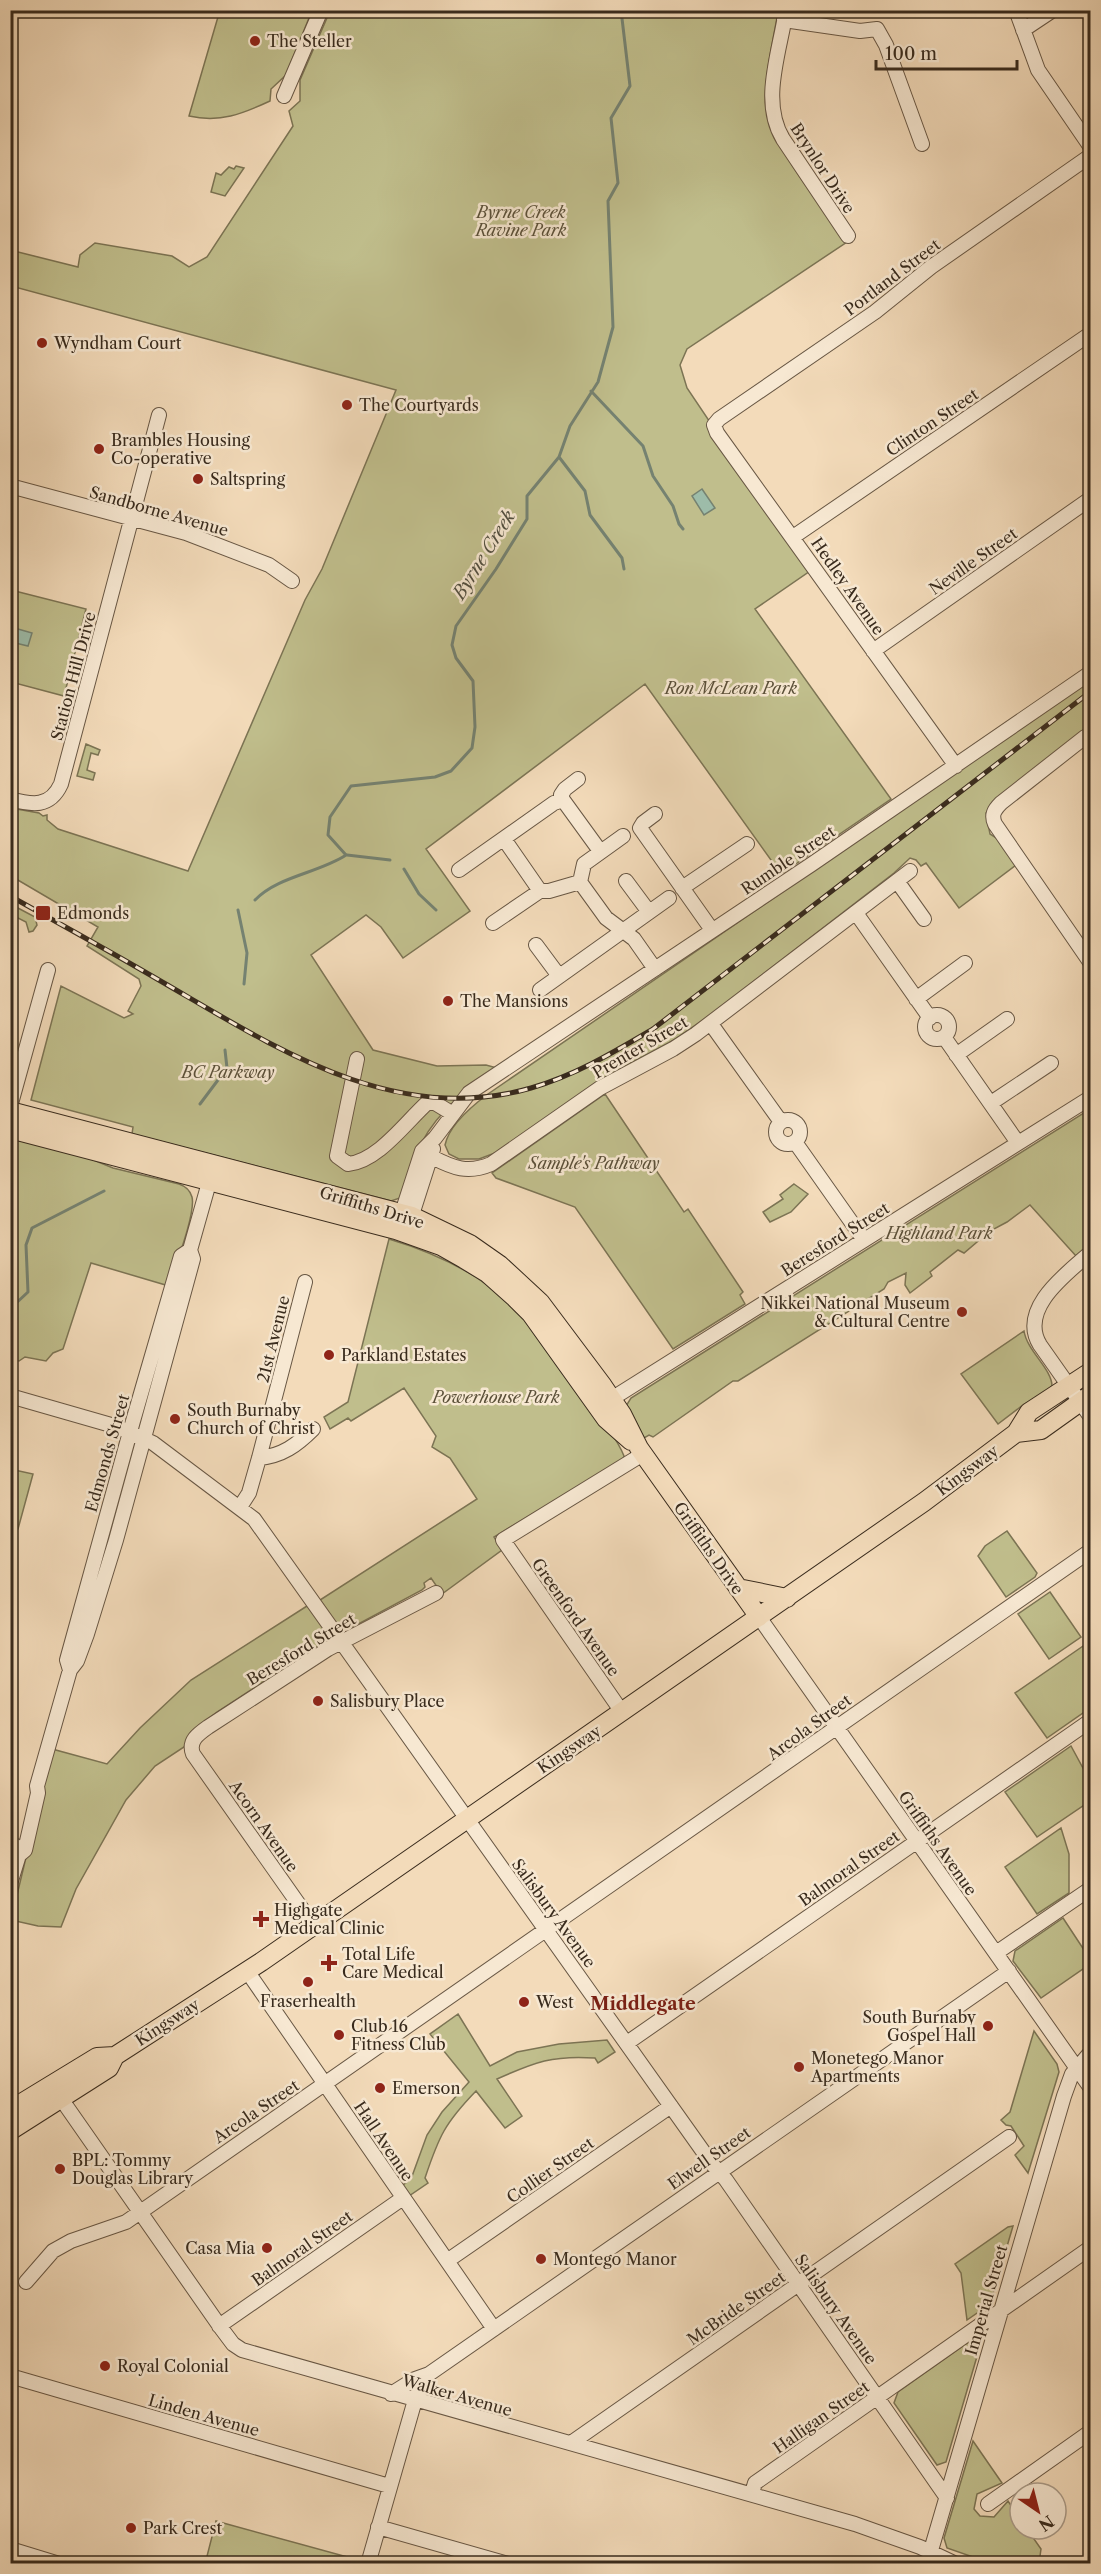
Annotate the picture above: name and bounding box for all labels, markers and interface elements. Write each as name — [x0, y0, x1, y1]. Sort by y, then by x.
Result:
place label: The Steller — [267, 31, 352, 51]
scale bar — [876, 33, 1017, 71]
marker: The Steller — [248, 34, 262, 48]
text: 100 m — [885, 43, 937, 65]
street label: Brynlor Drive — [786, 119, 860, 217]
park label: Byrne Creek Ravine Park — [474, 202, 567, 240]
street label: Portland Street — [840, 234, 944, 320]
place label: Wyndham Court — [53, 333, 182, 353]
marker: Wyndham Court — [35, 336, 49, 350]
street label: Clinton Street — [882, 384, 982, 460]
place label: The Courtyards — [359, 395, 479, 415]
marker: The Courtyards — [340, 398, 354, 412]
place label: Brambles Housing Co-operative — [111, 430, 251, 468]
marker: Brambles Housing Co-operative — [92, 442, 106, 456]
place label: Saltspring — [210, 469, 286, 489]
marker: Saltspring — [191, 472, 205, 486]
street label: Sandborne Avenue — [87, 482, 231, 540]
water label: Byrne Creek — [447, 506, 520, 605]
street label: Neville Street — [925, 523, 1021, 599]
street label: Hedley Avenue — [807, 533, 889, 639]
street label: Station Hill Drive — [46, 610, 100, 742]
park label: Ron McLean Park — [663, 678, 798, 698]
street label: Rumble Street — [737, 821, 839, 899]
place label: Edmonds — [57, 903, 129, 923]
marker: Edmonds — [34, 904, 52, 922]
place label: The Mansions — [460, 991, 568, 1011]
marker: The Mansions — [441, 994, 455, 1008]
street label: Prenter Street — [589, 1011, 692, 1082]
park label: BC Parkway — [180, 1062, 274, 1082]
park label: Sample's Pathway — [527, 1153, 660, 1173]
street label: Griffiths Drive — [317, 1182, 427, 1232]
street label: Beresford Street — [777, 1198, 893, 1280]
park label: Highland Park — [883, 1223, 993, 1243]
street label: 21st Avenue — [253, 1293, 293, 1385]
place label: Nikkei National Museum & Cultural Centre — [761, 1293, 950, 1331]
marker: Nikkei National Museum & Cultural Centre — [955, 1305, 969, 1319]
place label: Parkland Estates — [341, 1345, 467, 1365]
marker: Parkland Estates — [322, 1348, 336, 1362]
park label: Powerhouse Park — [431, 1387, 560, 1407]
street label: Edmonds Street — [81, 1391, 133, 1514]
place label: South Burnaby Church of Christ — [187, 1400, 315, 1438]
marker: South Burnaby Church of Christ — [168, 1412, 182, 1426]
street label: Kingsway — [932, 1440, 1003, 1500]
street label: Griffiths Drive — [670, 1498, 748, 1598]
street label: Greenford Avenue — [528, 1554, 624, 1680]
street label: Beresford Street — [243, 1608, 359, 1689]
street label: Arcola Street — [762, 1690, 855, 1765]
place label: Salisbury Place — [330, 1691, 445, 1711]
marker: Salisbury Place — [311, 1694, 325, 1708]
street label: Kingsway — [533, 1720, 605, 1778]
street label: Acorn Avenue — [225, 1776, 303, 1876]
street label: Griffiths Avenue — [895, 1787, 981, 1899]
street label: Balmoral Street — [795, 1826, 904, 1910]
street label: Salisbury Avenue — [508, 1855, 600, 1971]
place label: Highgate Medical Clinic — [274, 1900, 384, 1938]
marker: Highgate Medical Clinic — [252, 1910, 270, 1928]
place label: Total Life Care Medical — [342, 1944, 444, 1982]
marker: Total Life Care Medical — [320, 1954, 338, 1972]
marker: Fraserhealth — [301, 1975, 315, 1989]
place label: Fraserhealth — [260, 1991, 356, 2011]
place label: West — [535, 1992, 574, 2012]
street label: Kingsway — [131, 1993, 204, 2050]
district label: Middlegate — [590, 1993, 696, 2015]
marker: West — [517, 1995, 531, 2009]
place label: South Burnaby Gospel Hall — [862, 2007, 977, 2045]
place label: Club 16 Fitness Club — [351, 2016, 446, 2054]
marker: South Burnaby Gospel Hall — [981, 2019, 995, 2033]
marker: Club 16 Fitness Club — [332, 2028, 346, 2042]
place label: Monetego Manor Apartments — [810, 2048, 944, 2086]
marker: Monetego Manor Apartments — [792, 2060, 806, 2074]
street label: Arcola Street — [208, 2075, 303, 2148]
place label: Emerson — [392, 2078, 460, 2098]
marker: Emerson — [373, 2081, 387, 2095]
street label: Hall Avenue — [350, 2097, 418, 2185]
street label: Elwell Street — [664, 2122, 755, 2194]
street label: Collier Street — [503, 2133, 598, 2207]
place label: BPL: Tommy Douglas Library — [72, 2150, 194, 2188]
marker: BPL: Tommy Douglas Library — [53, 2162, 67, 2176]
street label: Balmoral Street — [248, 2206, 357, 2290]
place label: Casa Mia — [185, 2238, 256, 2258]
marker: Casa Mia — [260, 2241, 274, 2255]
street label: Imperial Street — [961, 2242, 1011, 2358]
place label: Montego Manor — [553, 2249, 677, 2269]
street label: Salisbury Avenue — [791, 2250, 881, 2368]
marker: Montego Manor — [534, 2252, 548, 2266]
street label: McBride Street — [683, 2267, 789, 2349]
place label: Royal Colonial — [117, 2356, 229, 2376]
marker: Royal Colonial — [98, 2359, 112, 2373]
street label: Walker Avenue — [399, 2369, 514, 2420]
street label: Halligan Street — [769, 2376, 873, 2458]
street label: Linden Avenue — [146, 2390, 262, 2440]
north arrow — [1008, 2481, 1068, 2541]
text: N — [1035, 2511, 1058, 2536]
place label: Park Crest — [143, 2518, 222, 2538]
marker: Park Crest — [124, 2521, 138, 2535]

